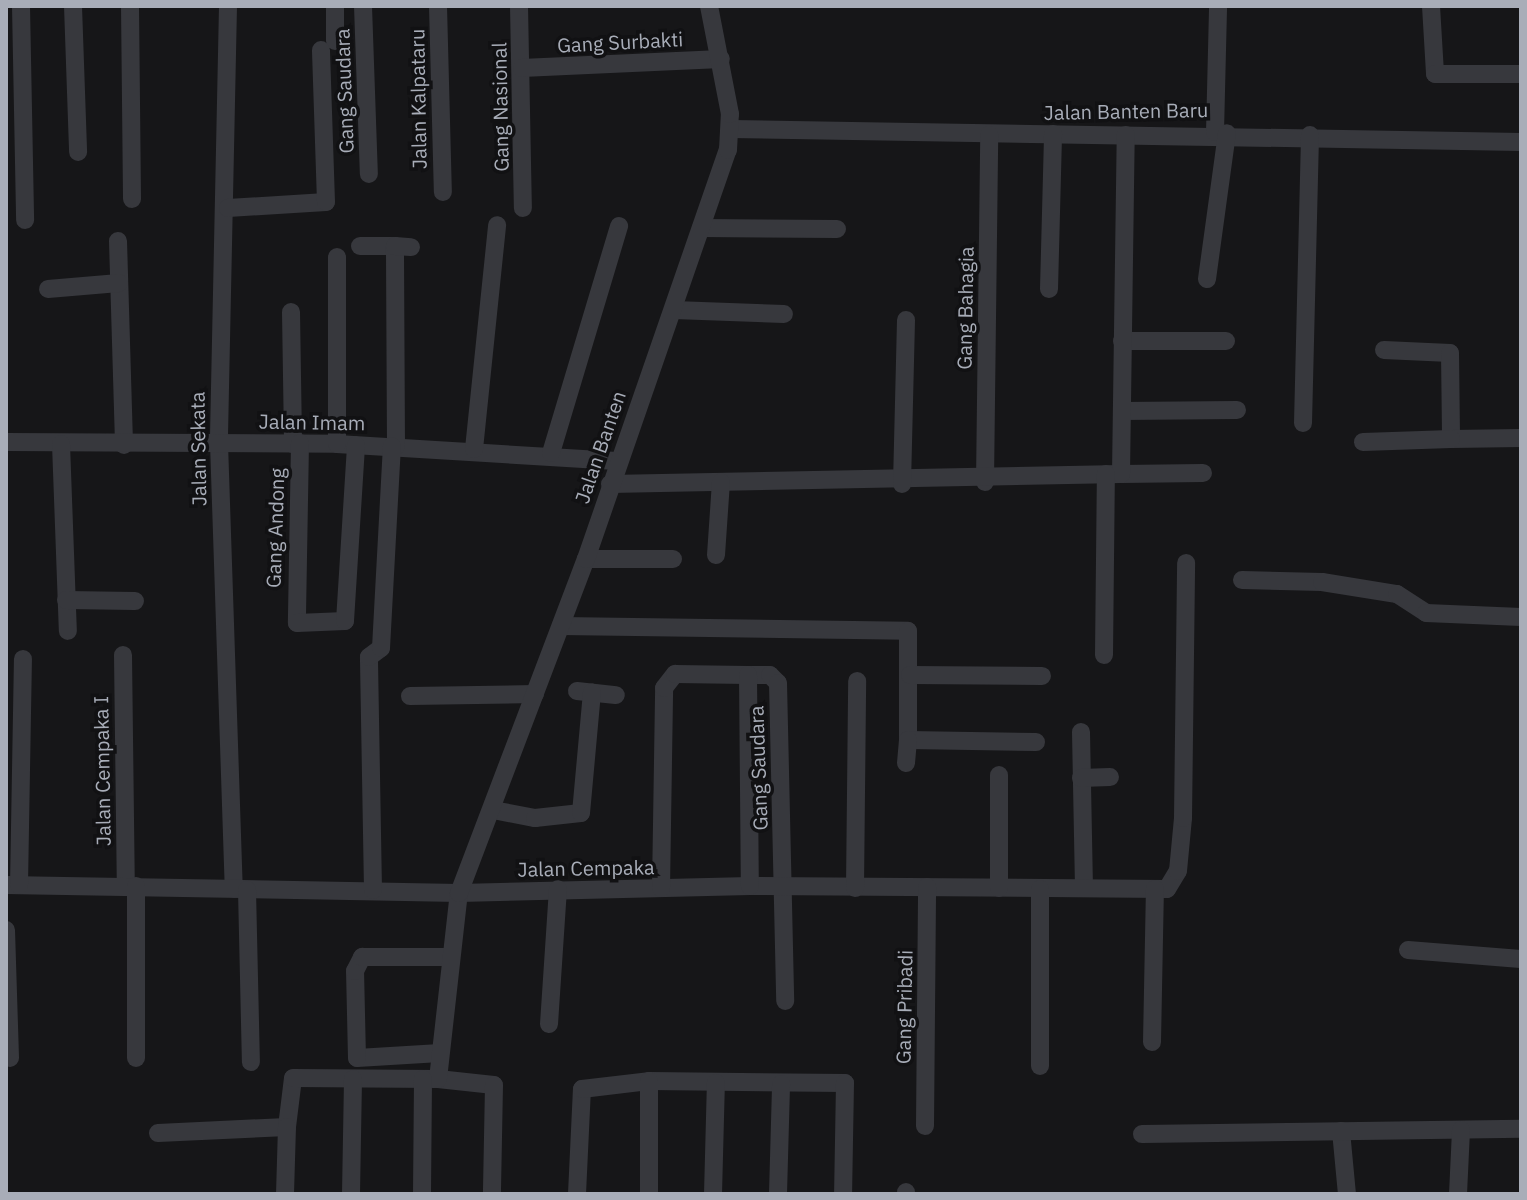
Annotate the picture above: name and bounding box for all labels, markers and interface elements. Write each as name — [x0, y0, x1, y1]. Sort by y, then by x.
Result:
street label: Gang Surbakti — [556, 27, 684, 57]
street label: Gang Saudara — [330, 28, 358, 154]
street label: Jalan Kalpataru — [405, 29, 431, 169]
street label: Gang Nasional — [487, 42, 513, 172]
street label: Jalan Banten Baru — [1043, 98, 1209, 124]
street label: Gang Bahagia — [952, 246, 978, 370]
street label: Jalan Banten — [570, 388, 630, 506]
street label: Jalan Sekata — [185, 392, 211, 506]
street label: Jalan Imam — [258, 409, 366, 435]
street label: Gang Andong — [261, 468, 289, 588]
street label: Jalan Cempaka I — [89, 696, 115, 846]
street label: Gang Saudara — [744, 705, 772, 831]
street label: Jalan Cempaka — [517, 855, 655, 881]
street label: Gang Pribadi — [891, 950, 917, 1064]

